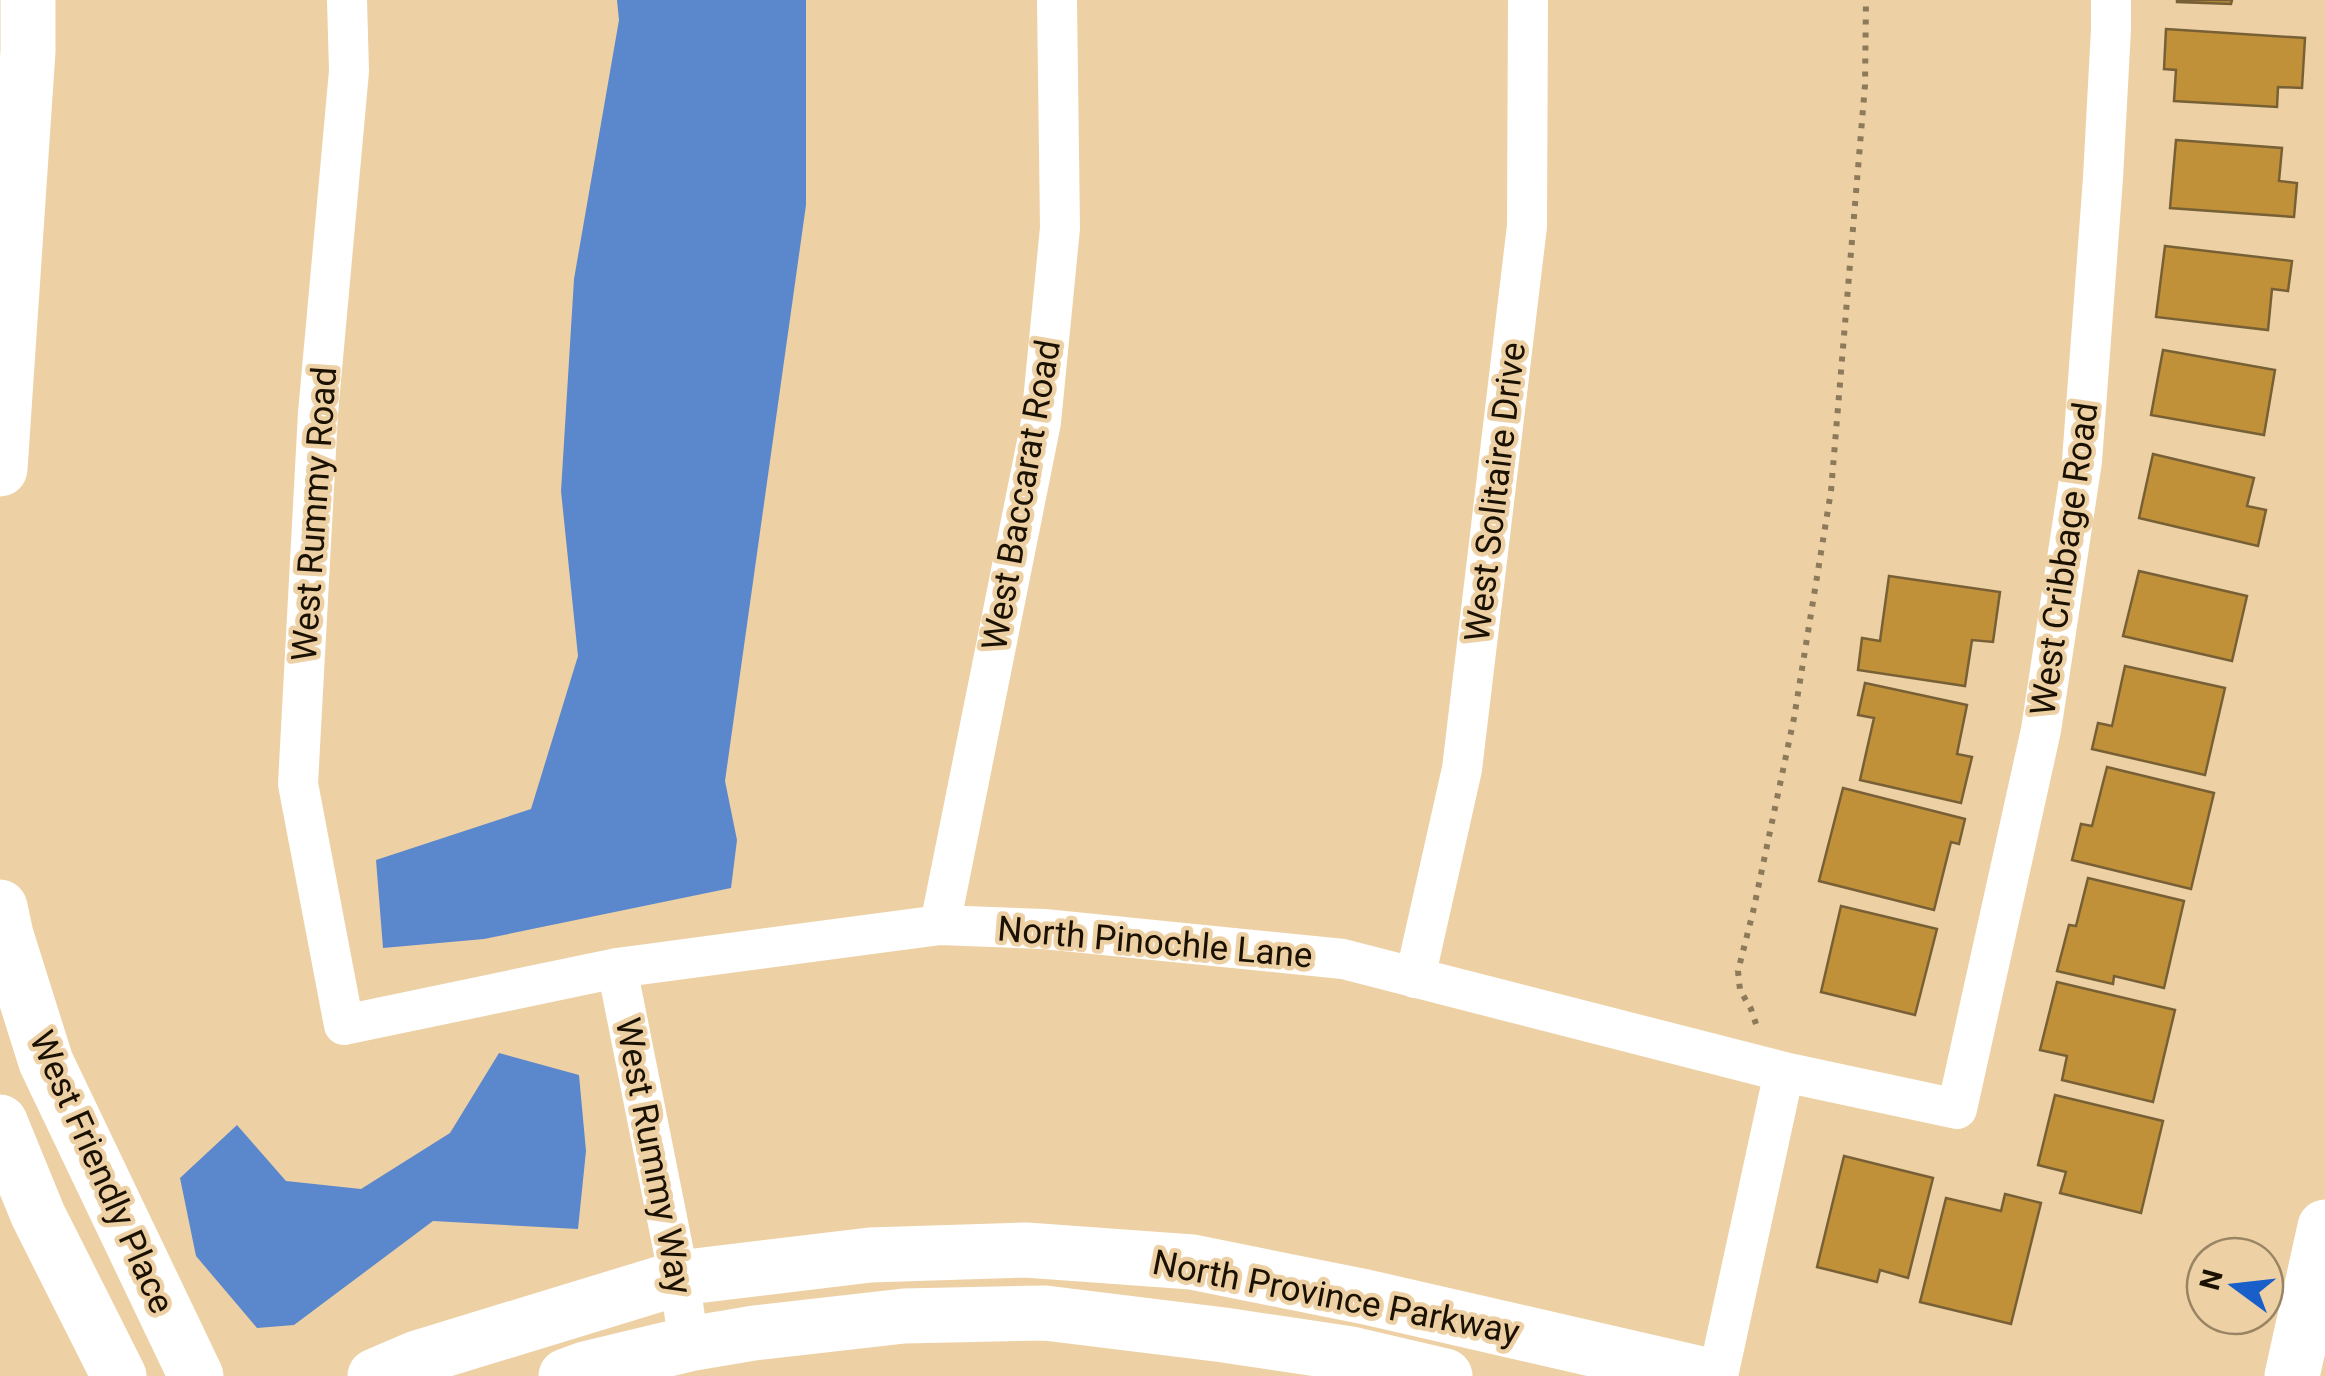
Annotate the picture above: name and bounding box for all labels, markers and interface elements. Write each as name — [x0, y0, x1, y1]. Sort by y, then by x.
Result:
street label: West Baccarat Road — [974, 337, 1069, 653]
street label: West Solitaire Drive — [1457, 340, 1534, 644]
street label: West Rummy Road — [284, 365, 345, 663]
street label: West Cribbage Road — [2022, 400, 2107, 718]
street label: North Pinochle Lane — [996, 908, 1314, 977]
street label: West Rummy Way — [607, 1014, 700, 1298]
street label: West Friendly Place — [21, 1025, 182, 1320]
north arrow — [2185, 1236, 2285, 1336]
street label: North Province Parkway — [1149, 1242, 1523, 1353]
text: N — [2193, 1266, 2230, 1293]

